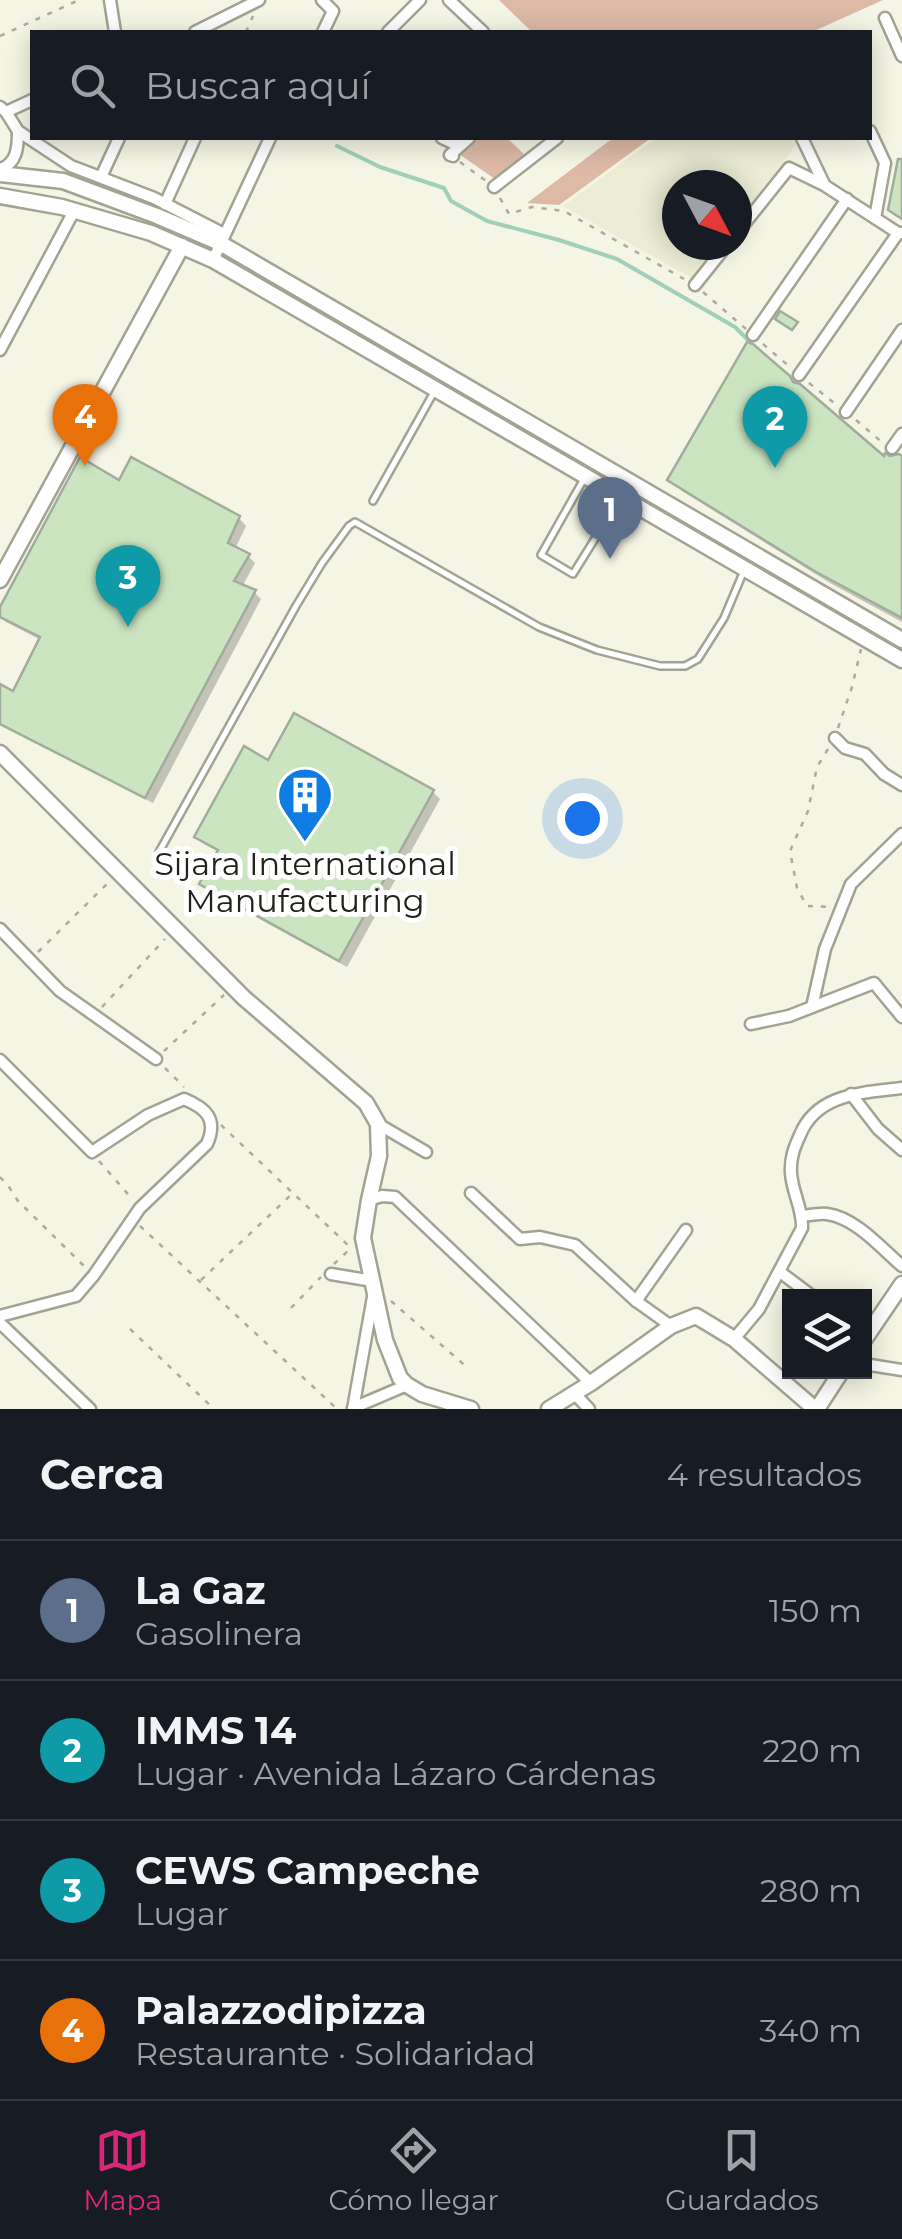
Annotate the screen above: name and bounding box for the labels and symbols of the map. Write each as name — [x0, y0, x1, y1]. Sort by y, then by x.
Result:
north arrow — [662, 170, 752, 260]
pin: 4 — [52, 384, 118, 466]
pin: 2 — [742, 386, 808, 468]
pin: 1 — [578, 476, 642, 559]
pin: 3 — [96, 544, 160, 627]
building icon: Sijara International Manufacturing — [275, 765, 335, 844]
your location — [557, 793, 608, 844]
place label: Sijara International Manufacturing — [154, 844, 456, 920]

